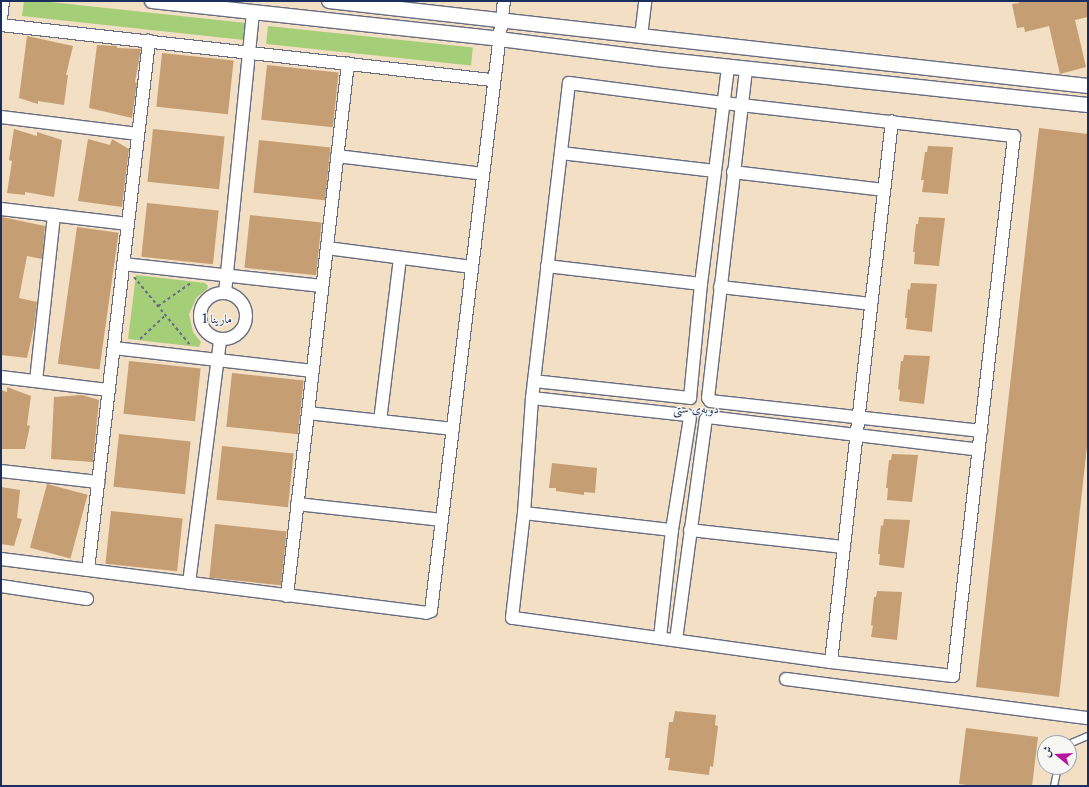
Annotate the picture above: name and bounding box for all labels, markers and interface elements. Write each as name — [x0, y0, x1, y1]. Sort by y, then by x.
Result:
district label: مارینا 1 — [202, 312, 232, 326]
district label: دوبه‌ی ستی — [673, 402, 719, 416]
north arrow — [1037, 735, 1077, 775]
text: ش — [1038, 744, 1055, 759]

